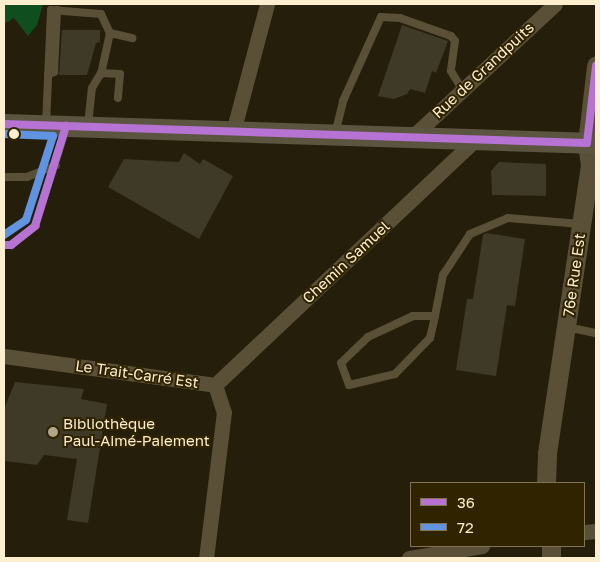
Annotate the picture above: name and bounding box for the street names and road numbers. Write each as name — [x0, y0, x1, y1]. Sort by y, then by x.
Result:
street label: Rue de Grandpuits — [428, 18, 538, 122]
street label: Chemin Samuel — [299, 217, 393, 307]
street label: 76e Rue Est — [559, 232, 589, 318]
street label: Le Trait-Carré Est — [74, 356, 200, 392]

